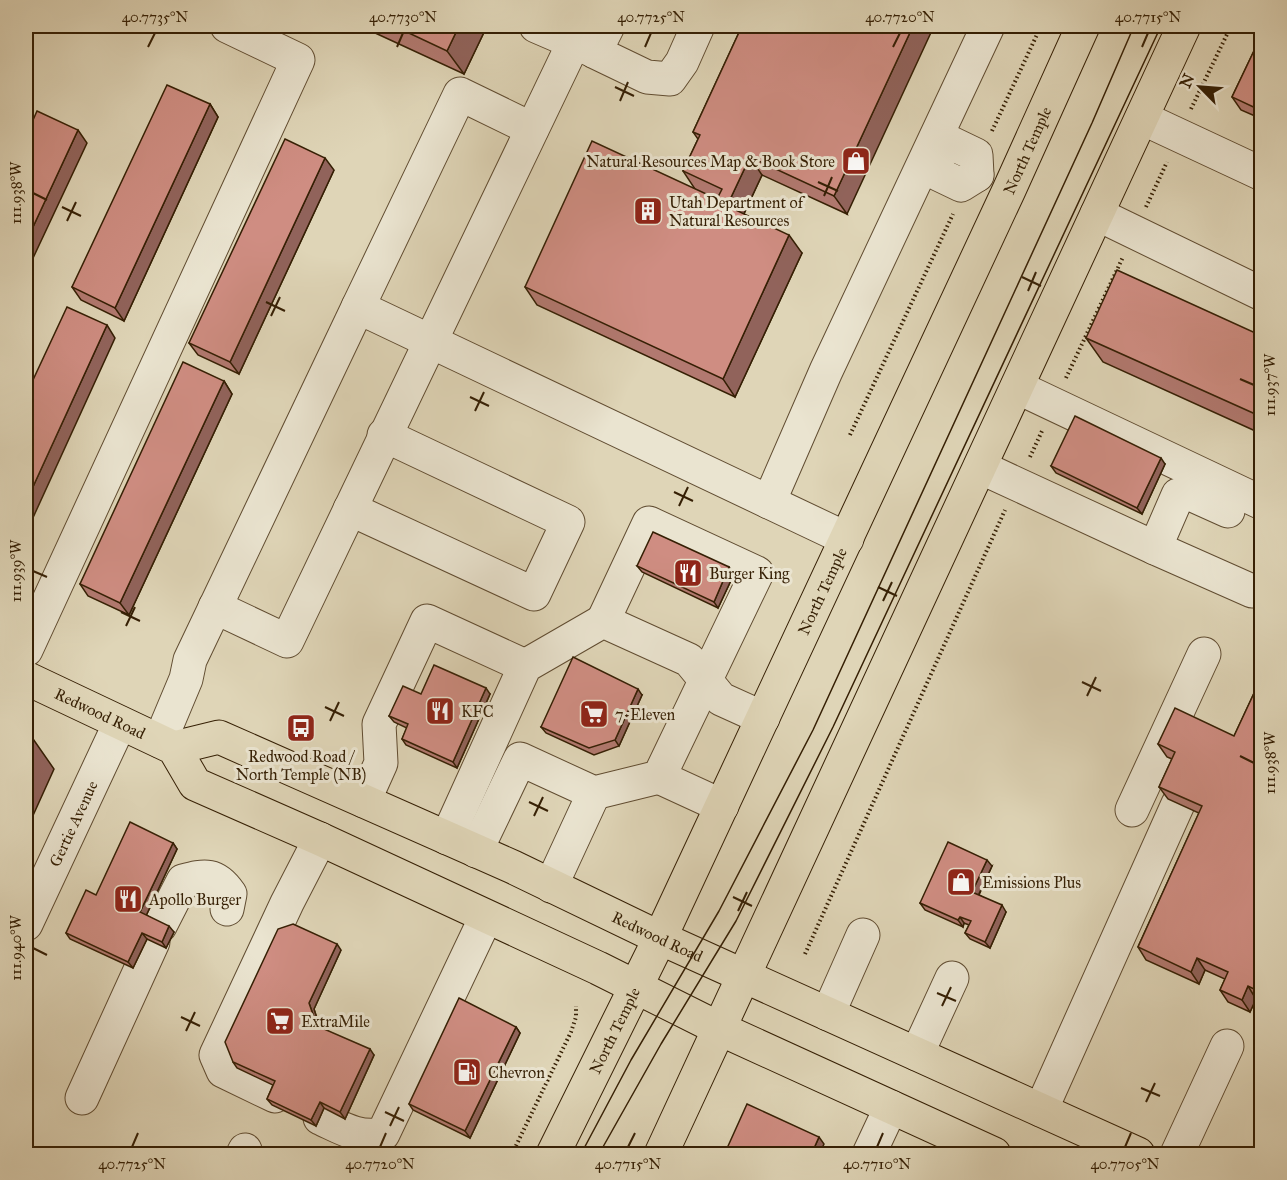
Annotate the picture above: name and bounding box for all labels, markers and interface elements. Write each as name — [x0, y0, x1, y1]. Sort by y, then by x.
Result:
text: 40.7735°N — [122, 8, 188, 26]
text: 40.7730°N — [369, 8, 437, 26]
text: 40.7725°N — [617, 8, 685, 26]
text: 40.7720°N — [865, 8, 935, 26]
text: 40.7715°N — [1115, 8, 1181, 26]
north arrow — [1170, 57, 1230, 117]
text: N — [1175, 70, 1199, 91]
street label: North Temple — [999, 103, 1056, 197]
shop icon: Natural Resources Map & Book Store — [840, 145, 872, 177]
place label: Natural Resources Map & Book Store — [586, 152, 835, 171]
text: 111.938°W — [7, 161, 25, 224]
place label: Utah Department of Natural Resources — [669, 193, 806, 230]
building icon: Utah Department of Natural Resources — [632, 195, 664, 227]
text: 111.937°W — [1261, 353, 1279, 416]
text: 111.939°W — [7, 539, 25, 602]
street label: North Temple — [794, 544, 851, 638]
restaurant icon: Burger King — [672, 557, 704, 589]
place label: Burger King — [709, 564, 790, 584]
street label: Redwood Road — [51, 684, 148, 743]
restaurant icon: KFC — [424, 695, 456, 727]
supermarket icon: 7-Eleven — [578, 698, 610, 730]
place label: KFC — [461, 702, 494, 721]
place label: 7-Eleven — [615, 705, 676, 724]
bus stop icon: Redwood Road / North Temple (NB) — [285, 712, 317, 744]
text: 111.938°W — [1261, 731, 1279, 794]
place label: Redwood Road / North Temple (NB) — [236, 747, 366, 785]
street label: Gertie Avenue — [45, 777, 102, 870]
shop icon: Emissions Plus — [945, 866, 977, 898]
place label: Emissions Plus — [982, 873, 1081, 892]
restaurant icon: Apollo Burger — [112, 883, 144, 915]
place label: Apollo Burger — [148, 890, 241, 910]
street label: Redwood Road — [609, 907, 706, 966]
text: 111.940°W — [7, 914, 25, 981]
street label: North Temple — [585, 984, 644, 1077]
supermarket icon: ExtraMile — [264, 1005, 296, 1037]
place label: ExtraMile — [301, 1012, 370, 1031]
fuel station icon: Chevron — [451, 1056, 483, 1088]
place label: Chevron — [488, 1063, 545, 1082]
text: 40.7725°N — [98, 1155, 166, 1173]
text: 40.7720°N — [345, 1155, 415, 1173]
text: 40.7715°N — [595, 1155, 661, 1173]
text: 40.7710°N — [843, 1155, 911, 1173]
text: 40.7705°N — [1090, 1155, 1160, 1173]

